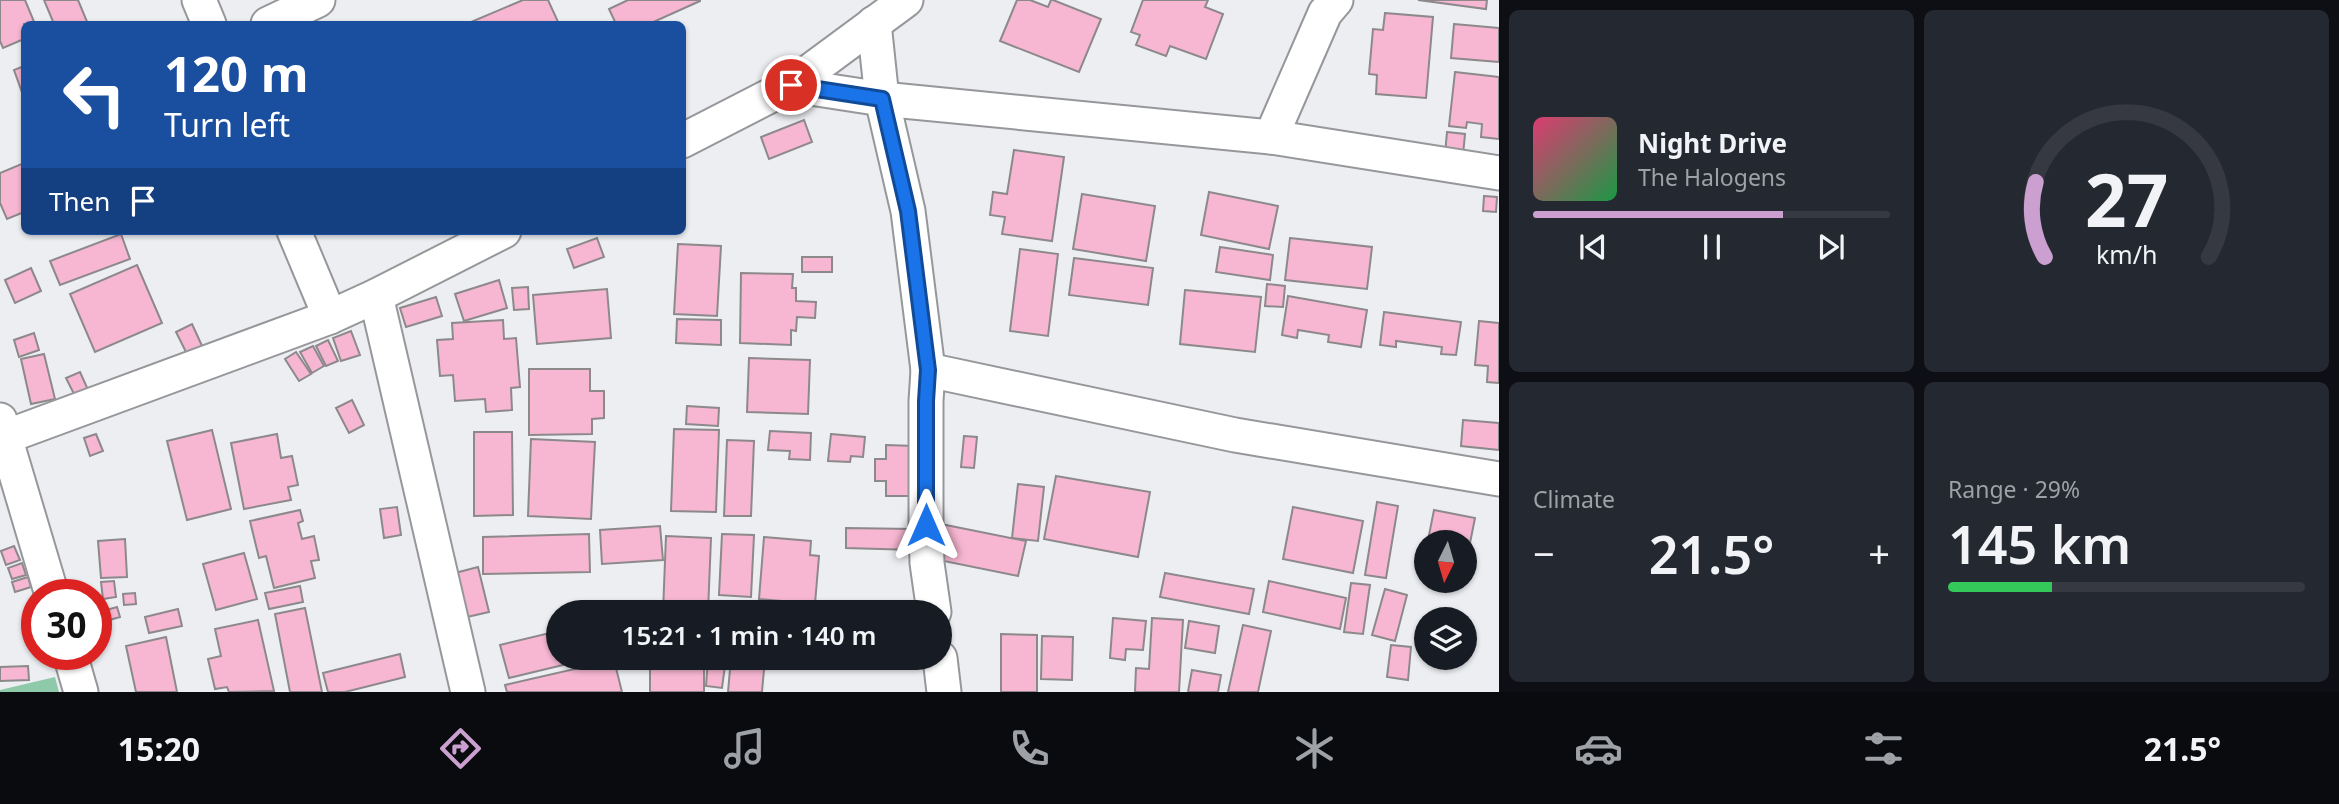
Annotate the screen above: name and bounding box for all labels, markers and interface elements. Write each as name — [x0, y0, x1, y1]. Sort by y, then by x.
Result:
text: 120 m — [164, 40, 309, 106]
icon: left — [49, 49, 140, 140]
pin — [761, 55, 821, 115]
icon: arrive — [772, 66, 810, 104]
text: Turn left — [164, 103, 290, 146]
text: Night Drive — [1638, 125, 1787, 161]
text: 27 — [2085, 150, 2168, 249]
text: The Halogens — [1638, 161, 1786, 193]
icon: arrive — [124, 182, 162, 220]
text: Then — [49, 183, 110, 219]
icon: previous — [1574, 228, 1612, 266]
icon: pause — [1693, 228, 1731, 266]
icon: next — [1812, 228, 1850, 266]
text: km/h — [2096, 237, 2157, 271]
text: Range · 29% — [1948, 473, 2080, 505]
text: Climate — [1533, 483, 1615, 515]
position arrow — [889, 488, 963, 562]
text: 145 km — [1948, 508, 2131, 579]
text: 21.5° — [1649, 518, 1774, 589]
text: − — [1533, 527, 1555, 579]
text: + — [1868, 527, 1890, 579]
north arrow — [1414, 530, 1477, 593]
map controls — [1414, 530, 1477, 670]
speed limit sign: 30 — [21, 579, 112, 670]
button: layers — [1414, 607, 1477, 670]
text: 15:21 · 1 min · 140 m — [622, 617, 876, 653]
icon: directions — [436, 724, 485, 773]
icon: music — [720, 724, 769, 773]
icon: phone — [1005, 724, 1054, 773]
icon: climate — [1290, 724, 1339, 773]
icon: car — [1574, 724, 1623, 773]
icon: filters — [1859, 724, 1908, 773]
text: 15:20 — [118, 727, 200, 770]
text: 21.5° — [2144, 727, 2221, 770]

